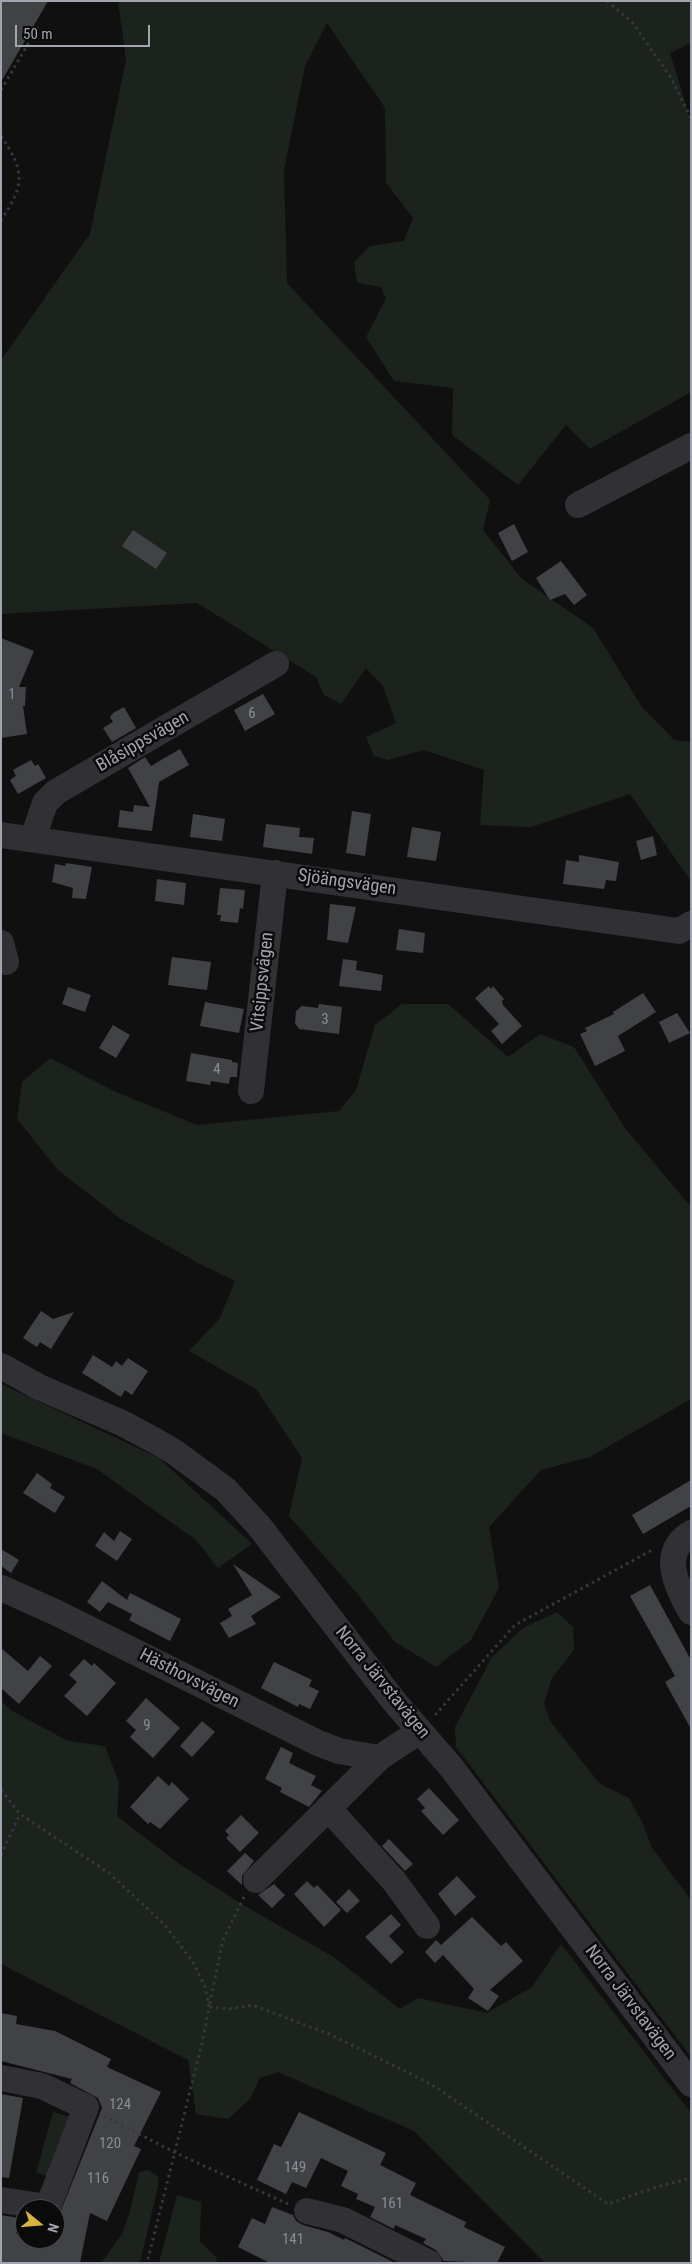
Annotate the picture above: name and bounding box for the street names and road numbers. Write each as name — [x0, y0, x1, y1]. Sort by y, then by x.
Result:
street label: Blåsippsvägen — [93, 707, 193, 777]
street label: Sjöängsvägen — [296, 865, 398, 901]
street label: Vitsippsvägen — [247, 931, 279, 1033]
street label: Norra Järvstavägen — [330, 1622, 434, 1744]
street label: Hästhovsvägen — [136, 1645, 242, 1713]
street label: Norra Järvstavägen — [580, 1941, 680, 2065]

